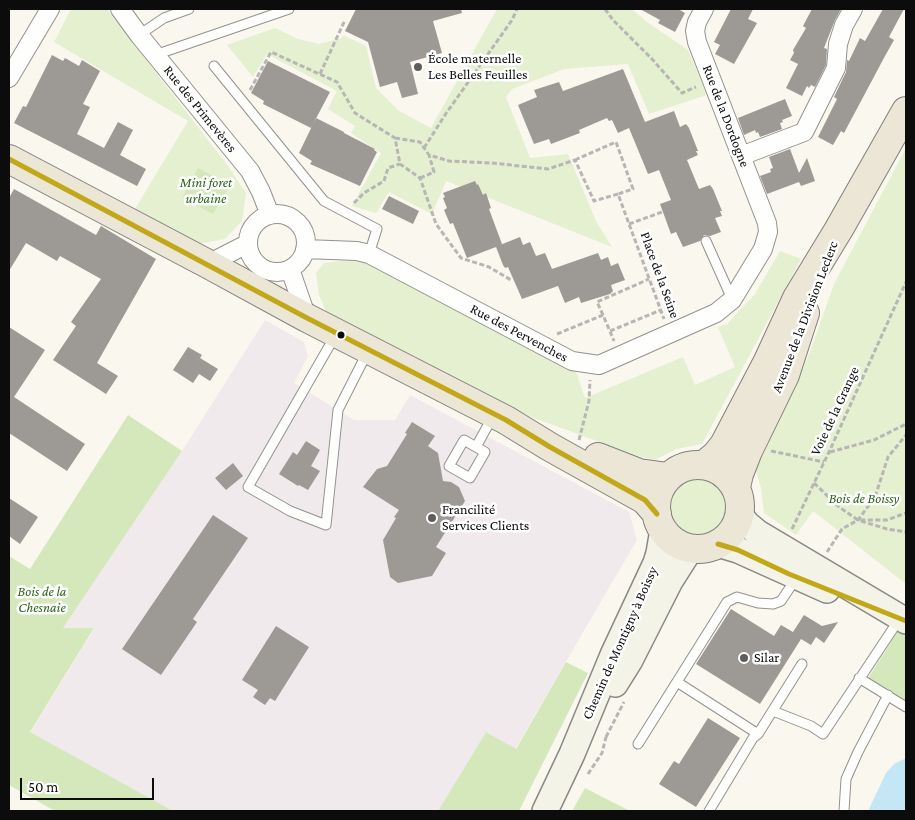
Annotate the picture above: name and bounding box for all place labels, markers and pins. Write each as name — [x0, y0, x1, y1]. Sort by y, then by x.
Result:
place label: École maternelle Les Belles Feuilles — [428, 51, 528, 84]
marker: École maternelle Les Belles Feuilles — [412, 61, 424, 73]
unlabelled marker — [336, 330, 346, 340]
place label: Francilité Services Clients — [442, 502, 529, 534]
marker: Francilité Services Clients — [426, 512, 438, 524]
place label: Silar — [754, 650, 779, 666]
marker: Silar — [738, 652, 750, 664]

